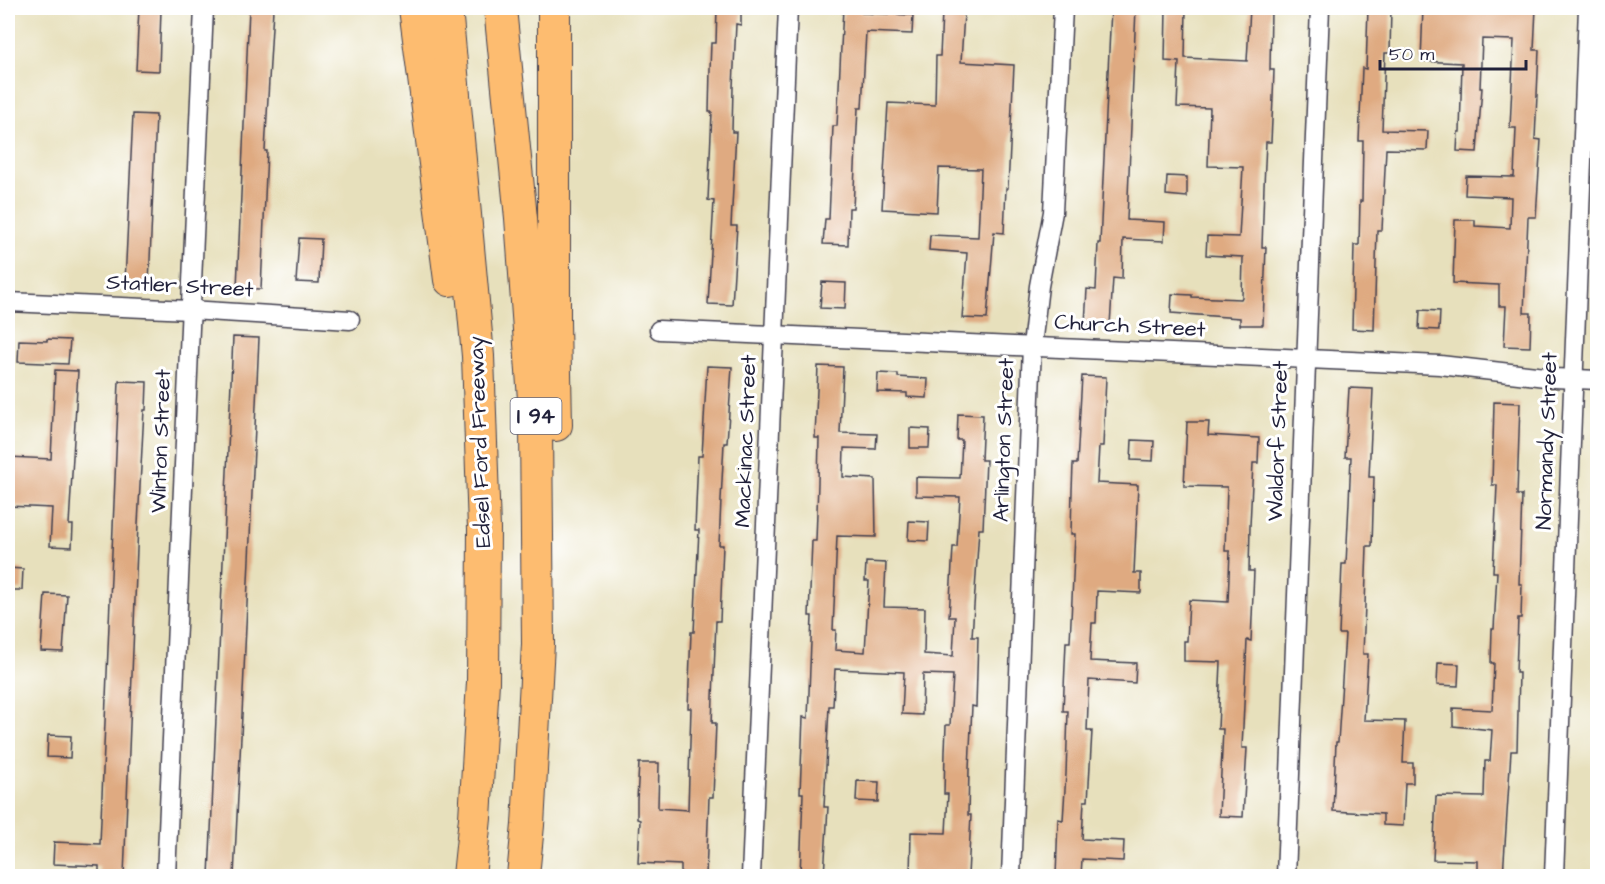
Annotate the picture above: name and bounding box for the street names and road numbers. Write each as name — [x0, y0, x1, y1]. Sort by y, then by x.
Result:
street label: Statler Street — [106, 267, 254, 305]
street label: Church Street — [1054, 307, 1206, 345]
street label: Edsel Ford Freeway — [461, 336, 500, 548]
street label: Normandy Street — [1528, 352, 1567, 530]
street label: Mackinac Street — [727, 354, 765, 528]
street label: Arlington Street — [986, 357, 1023, 523]
street label: Waldorf Street — [1260, 360, 1296, 522]
street label: Winton Street — [143, 368, 179, 513]
road number: I 94 — [510, 398, 562, 434]

